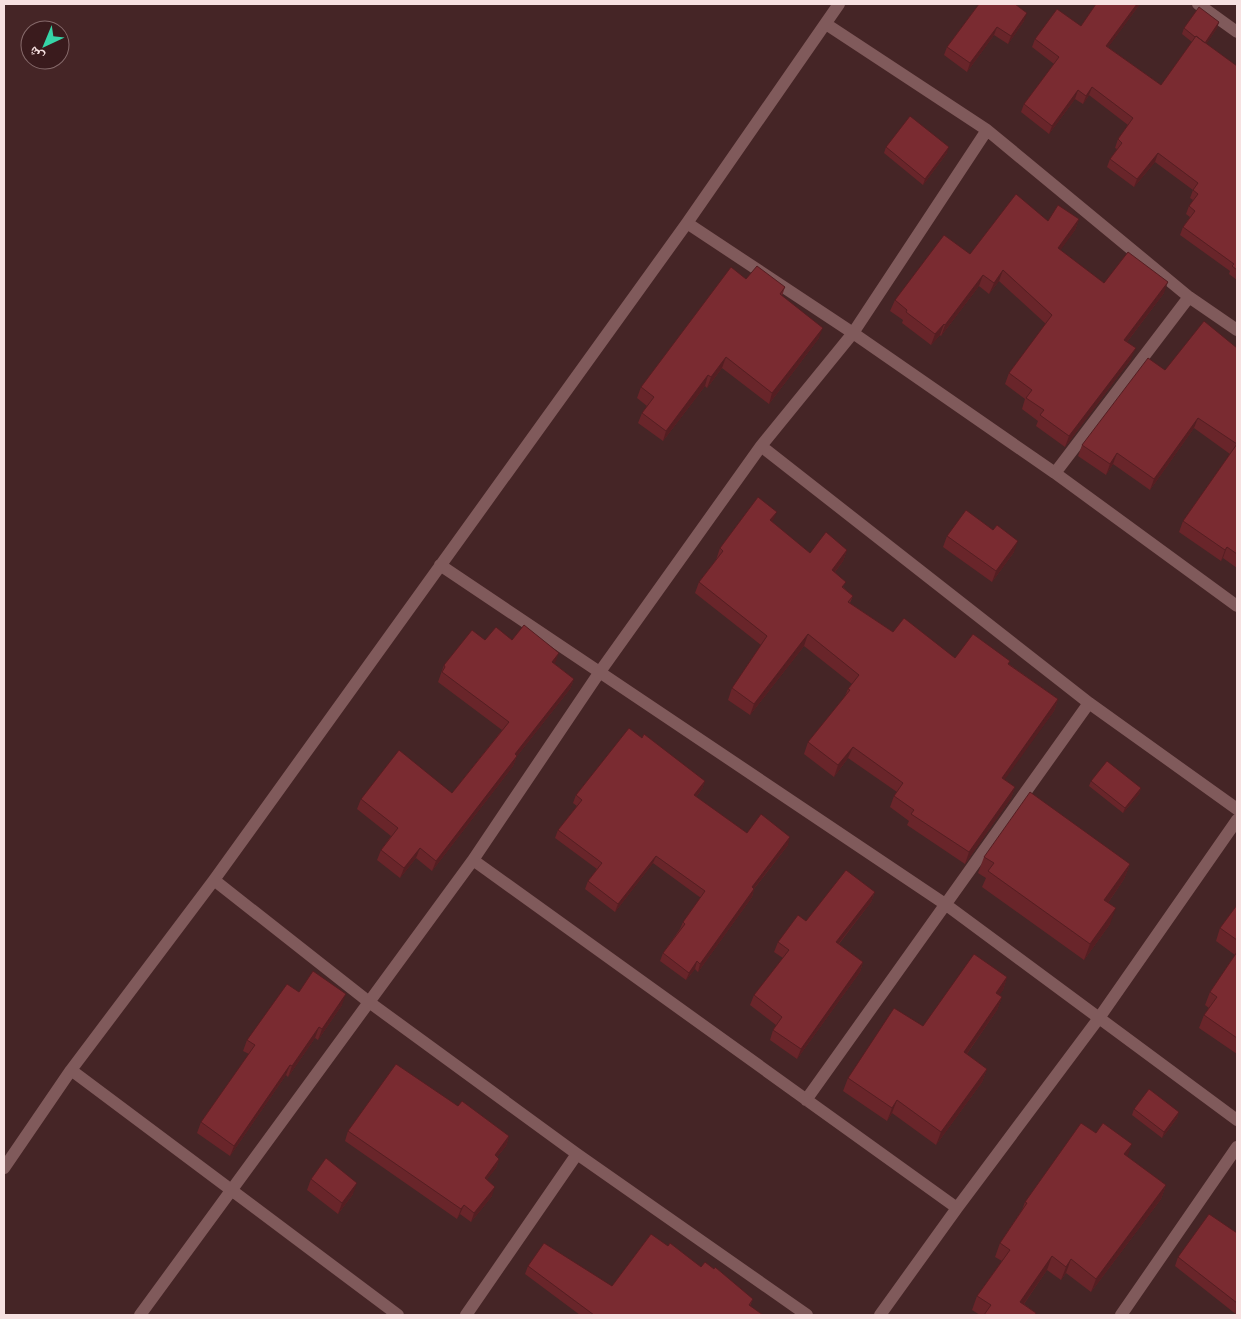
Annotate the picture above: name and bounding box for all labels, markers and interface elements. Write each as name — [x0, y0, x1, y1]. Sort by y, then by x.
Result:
north arrow — [20, 20, 70, 70]
text: ش — [23, 43, 48, 67]

